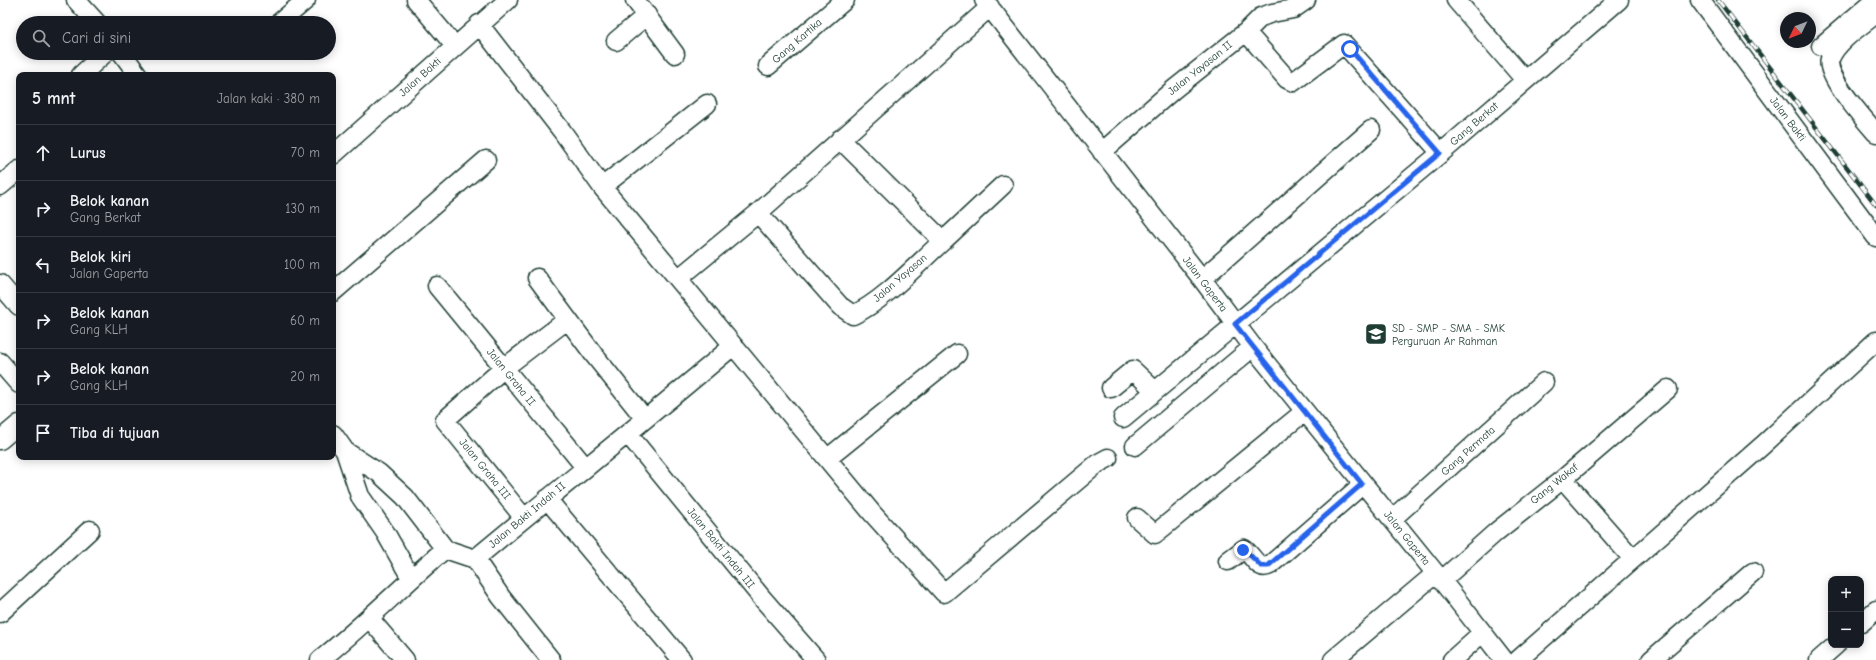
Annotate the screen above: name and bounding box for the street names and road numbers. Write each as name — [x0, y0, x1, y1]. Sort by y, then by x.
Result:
street label: Gang Kartika — [769, 16, 825, 66]
street label: Jalan Yayasan II — [1165, 38, 1235, 98]
street label: Jalan Bakti — [396, 55, 444, 99]
street label: Jalan Bakti — [1767, 94, 1809, 144]
street label: Gang Berkat — [1447, 99, 1501, 149]
street label: Jalan Yayasan — [871, 251, 929, 305]
street label: Jalan Gaperta — [1180, 254, 1230, 314]
street label: Jalan Graha II — [484, 346, 538, 408]
street label: Gang Permata — [1438, 423, 1498, 479]
street label: Jalan Graha III — [457, 436, 513, 502]
street label: Gang Wakaf — [1528, 460, 1581, 507]
street label: Jalan Bakti Indah II — [486, 479, 568, 551]
street label: Jalan Bakti Indah III — [684, 505, 758, 591]
street label: Jalan Gaperta — [1381, 508, 1433, 568]

